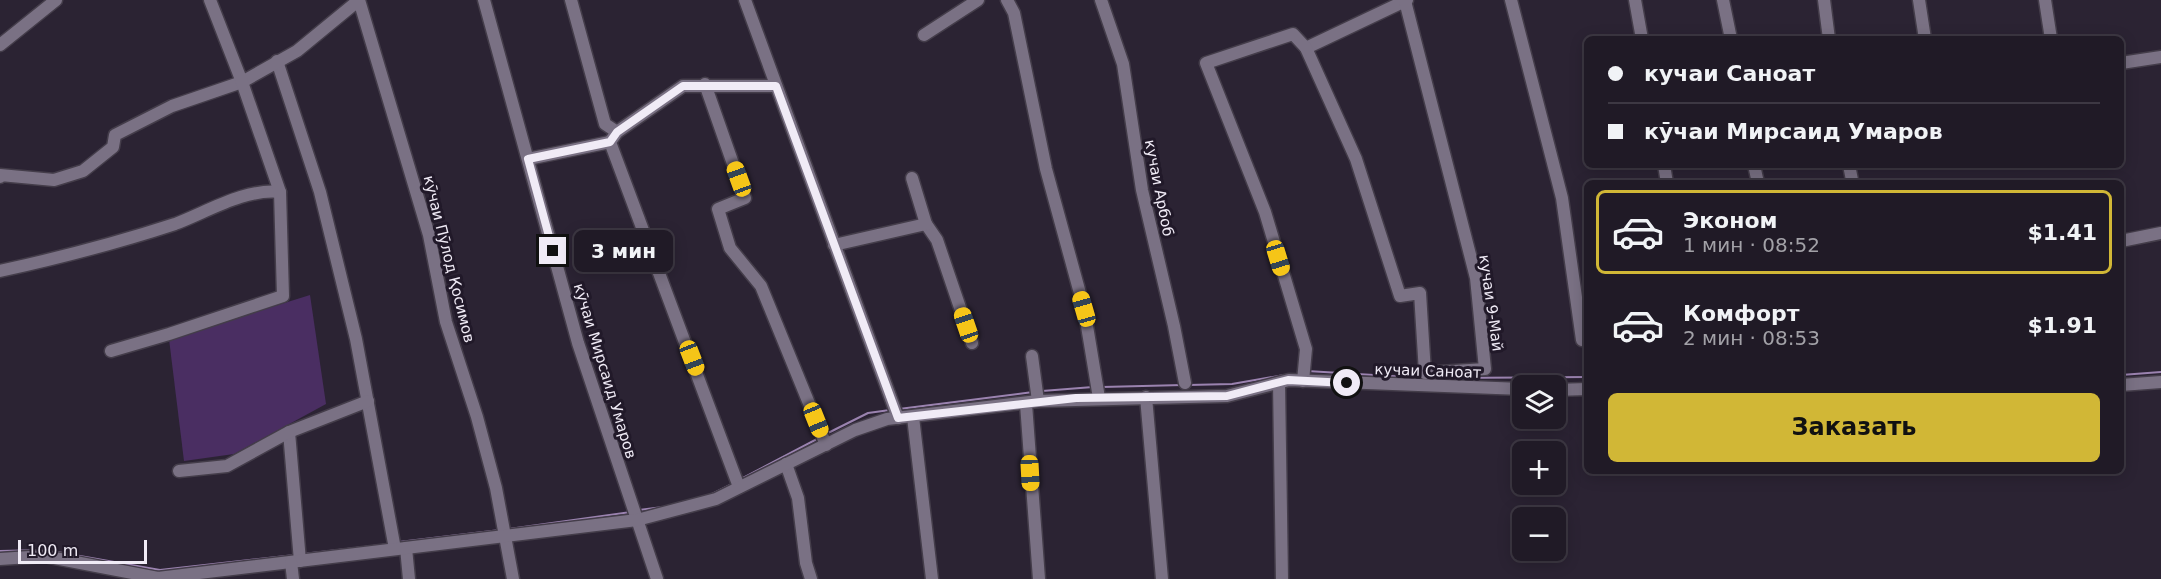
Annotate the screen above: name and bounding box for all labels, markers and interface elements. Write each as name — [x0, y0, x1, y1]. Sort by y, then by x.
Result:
text: кучаи Саноат — [1644, 61, 1815, 86]
text: кӯчаи Мирсаид Умаров — [1644, 119, 1943, 144]
street label: кучаи Арбоб — [1141, 138, 1177, 238]
car — [724, 159, 754, 199]
street label: кӯчаи Пӯлод Қосимов — [419, 174, 479, 344]
icon: car — [1611, 205, 1665, 259]
text: Эконом — [1683, 208, 1778, 233]
text: $1.41 — [2027, 220, 2097, 245]
callout: 3 мин — [574, 230, 673, 272]
text: 1 мин · 08:52 — [1683, 233, 1820, 257]
route end — [539, 237, 566, 264]
car — [1264, 238, 1292, 278]
text: 3 мин — [591, 239, 656, 263]
street label: кучаи 9-Май — [1475, 254, 1507, 352]
street label: кӯчаи Мирсаид Умаров — [570, 281, 640, 461]
car — [1070, 289, 1098, 329]
icon: car — [1611, 298, 1665, 352]
text: Комфорт — [1683, 301, 1800, 326]
car — [952, 305, 980, 345]
text: $1.91 — [2027, 313, 2097, 338]
text: 2 мин · 08:53 — [1683, 326, 1820, 350]
car — [677, 338, 707, 378]
street label: кучаи Саноат — [1374, 360, 1482, 382]
route start — [1333, 369, 1360, 396]
map controls — [1512, 375, 1566, 561]
button: layers — [1512, 375, 1566, 429]
button: Заказать — [1608, 393, 2100, 462]
car — [801, 400, 831, 440]
button: + — [1512, 441, 1566, 495]
car — [1020, 455, 1040, 491]
button: − — [1512, 507, 1566, 561]
scale bar — [18, 537, 147, 564]
text: 100 m — [27, 541, 78, 560]

